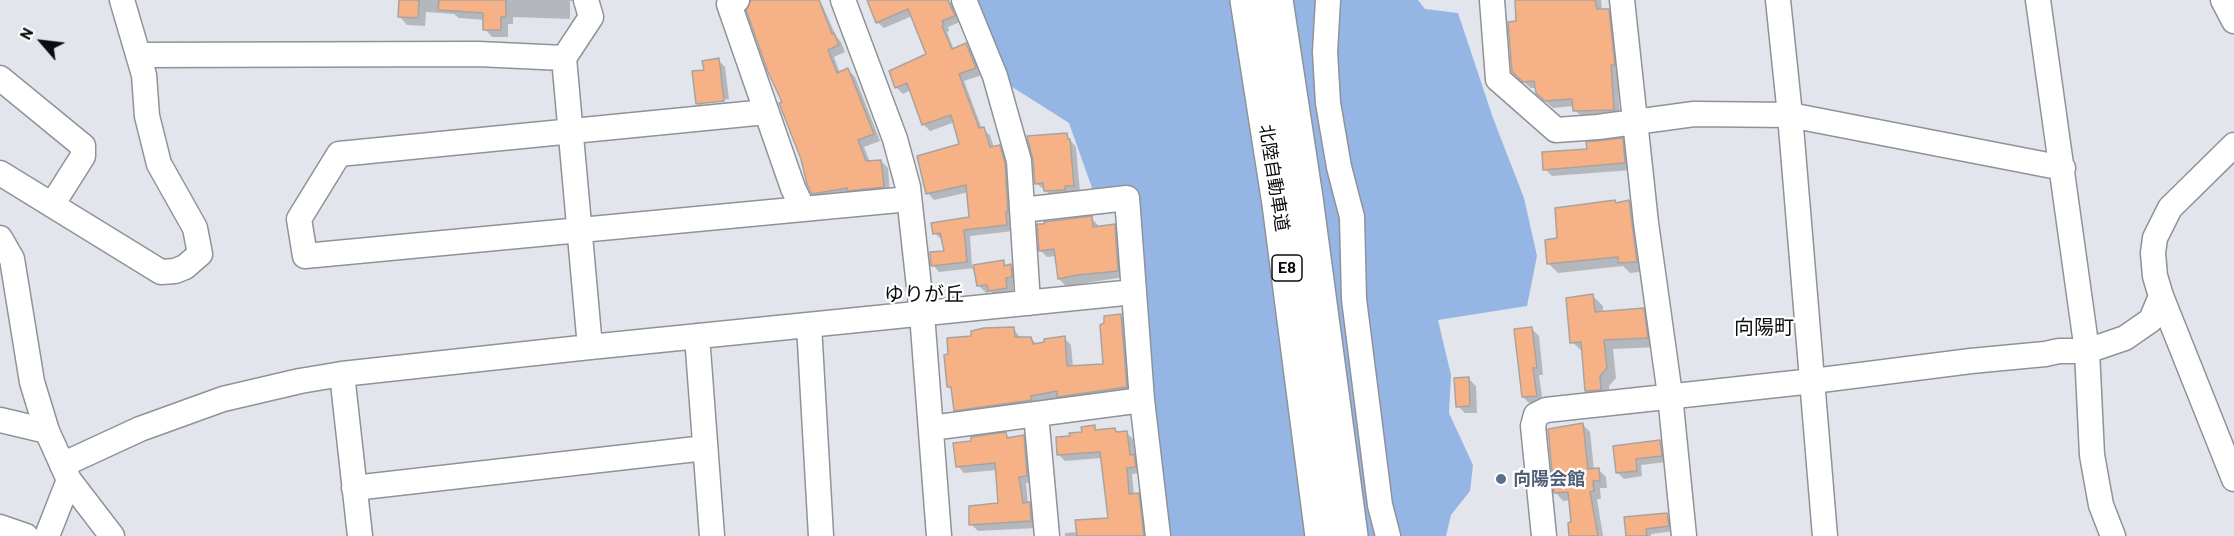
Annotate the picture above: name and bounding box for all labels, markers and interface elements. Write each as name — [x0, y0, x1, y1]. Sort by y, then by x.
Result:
north arrow — [12, 12, 72, 72]
text: N — [15, 24, 37, 42]
street label: 北陸自動車道 — [1255, 123, 1293, 233]
road number: E8 — [1272, 255, 1302, 281]
district label: ゆりが丘 — [884, 282, 964, 306]
district label: 向陽町 — [1734, 315, 1794, 339]
place label: 向陽会館 — [1513, 468, 1585, 490]
marker: 向陽会館 — [1494, 472, 1508, 486]

